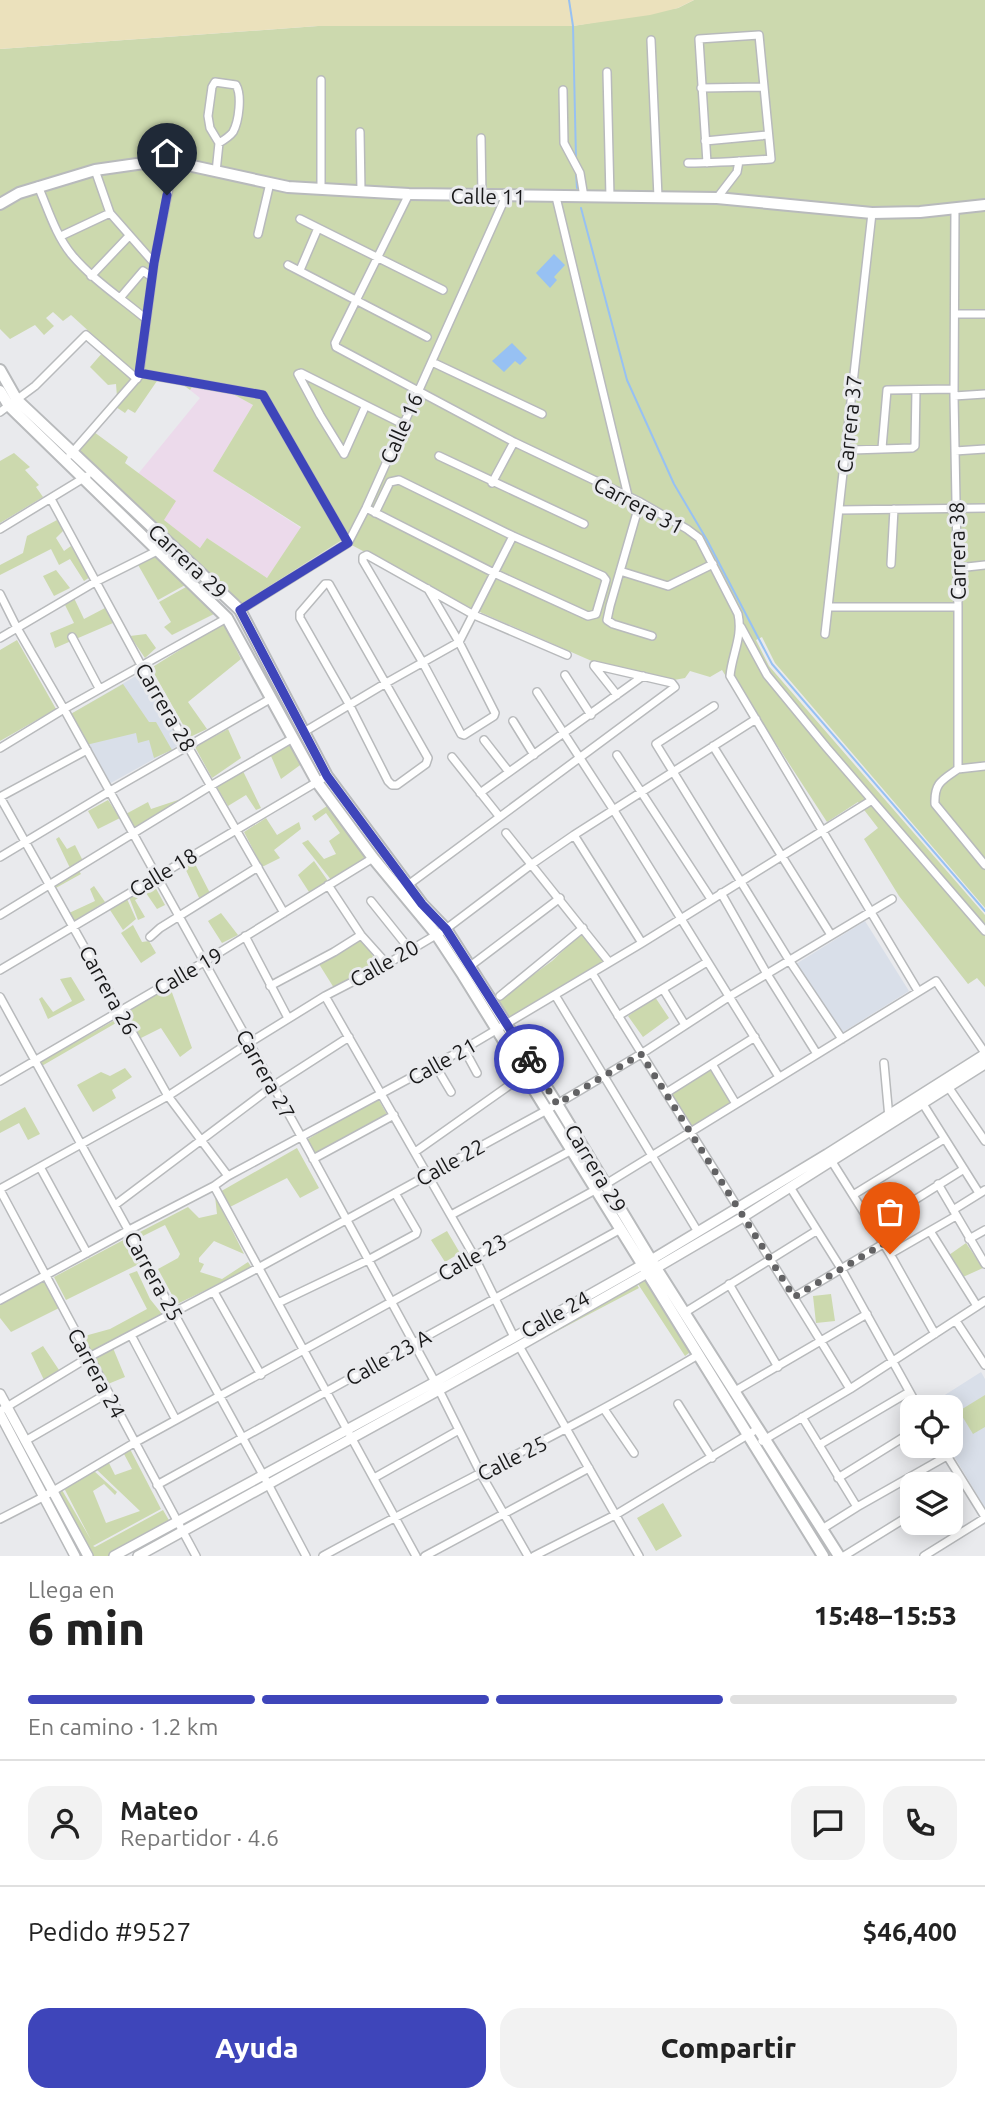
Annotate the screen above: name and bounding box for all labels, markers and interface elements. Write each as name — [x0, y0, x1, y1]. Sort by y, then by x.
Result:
pin — [137, 123, 197, 195]
icon: home — [148, 134, 186, 172]
street label: Calle 11 — [450, 183, 526, 209]
street label: Carrera 37 — [832, 374, 866, 474]
street label: Calle 16 — [375, 389, 427, 467]
street label: Carrera 31 — [590, 471, 688, 539]
street label: Carrera 38 — [944, 502, 970, 600]
street label: Carrera 29 — [144, 519, 232, 603]
street label: Carrera 28 — [131, 658, 201, 756]
street label: Calle 18 — [125, 842, 201, 902]
street label: Calle 20 — [345, 934, 423, 992]
street label: Carrera 26 — [75, 941, 143, 1039]
street label: Calle 19 — [150, 942, 226, 1000]
courier — [494, 1024, 564, 1094]
street label: Carrera 27 — [232, 1025, 300, 1123]
street label: Calle 21 — [403, 1032, 481, 1090]
icon: bike — [510, 1040, 548, 1078]
street label: Carrera 29 — [560, 1120, 632, 1216]
street label: Calle 22 — [411, 1133, 489, 1191]
pin — [860, 1182, 920, 1254]
icon: bag — [871, 1193, 909, 1231]
street label: Carrera 25 — [120, 1227, 188, 1325]
street label: Calle 23 — [433, 1228, 511, 1286]
street label: Calle 24 — [516, 1285, 594, 1343]
street label: Carrera 24 — [63, 1324, 131, 1422]
street label: Calle 23 A — [341, 1324, 435, 1390]
map controls — [900, 1395, 963, 1535]
button: locate — [900, 1395, 963, 1458]
street label: Calle 25 — [473, 1430, 551, 1486]
button: layers — [900, 1472, 963, 1535]
text: Llega en — [28, 1577, 115, 1602]
text: 15:48–15:53 — [814, 1601, 957, 1630]
text: 6 min — [28, 1602, 145, 1654]
text: En camino · 1.2 km — [28, 1714, 218, 1739]
button: person — [28, 1786, 102, 1860]
button: chat — [791, 1786, 865, 1860]
button: phone — [883, 1786, 957, 1860]
text: Mateo — [120, 1796, 199, 1825]
text: Repartidor · 4.6 — [120, 1825, 279, 1850]
text: Pedido #9527 — [28, 1917, 191, 1946]
text: $46,400 — [863, 1917, 957, 1946]
button: Ayuda — [28, 2008, 486, 2088]
button: Compartir — [500, 2008, 957, 2088]

